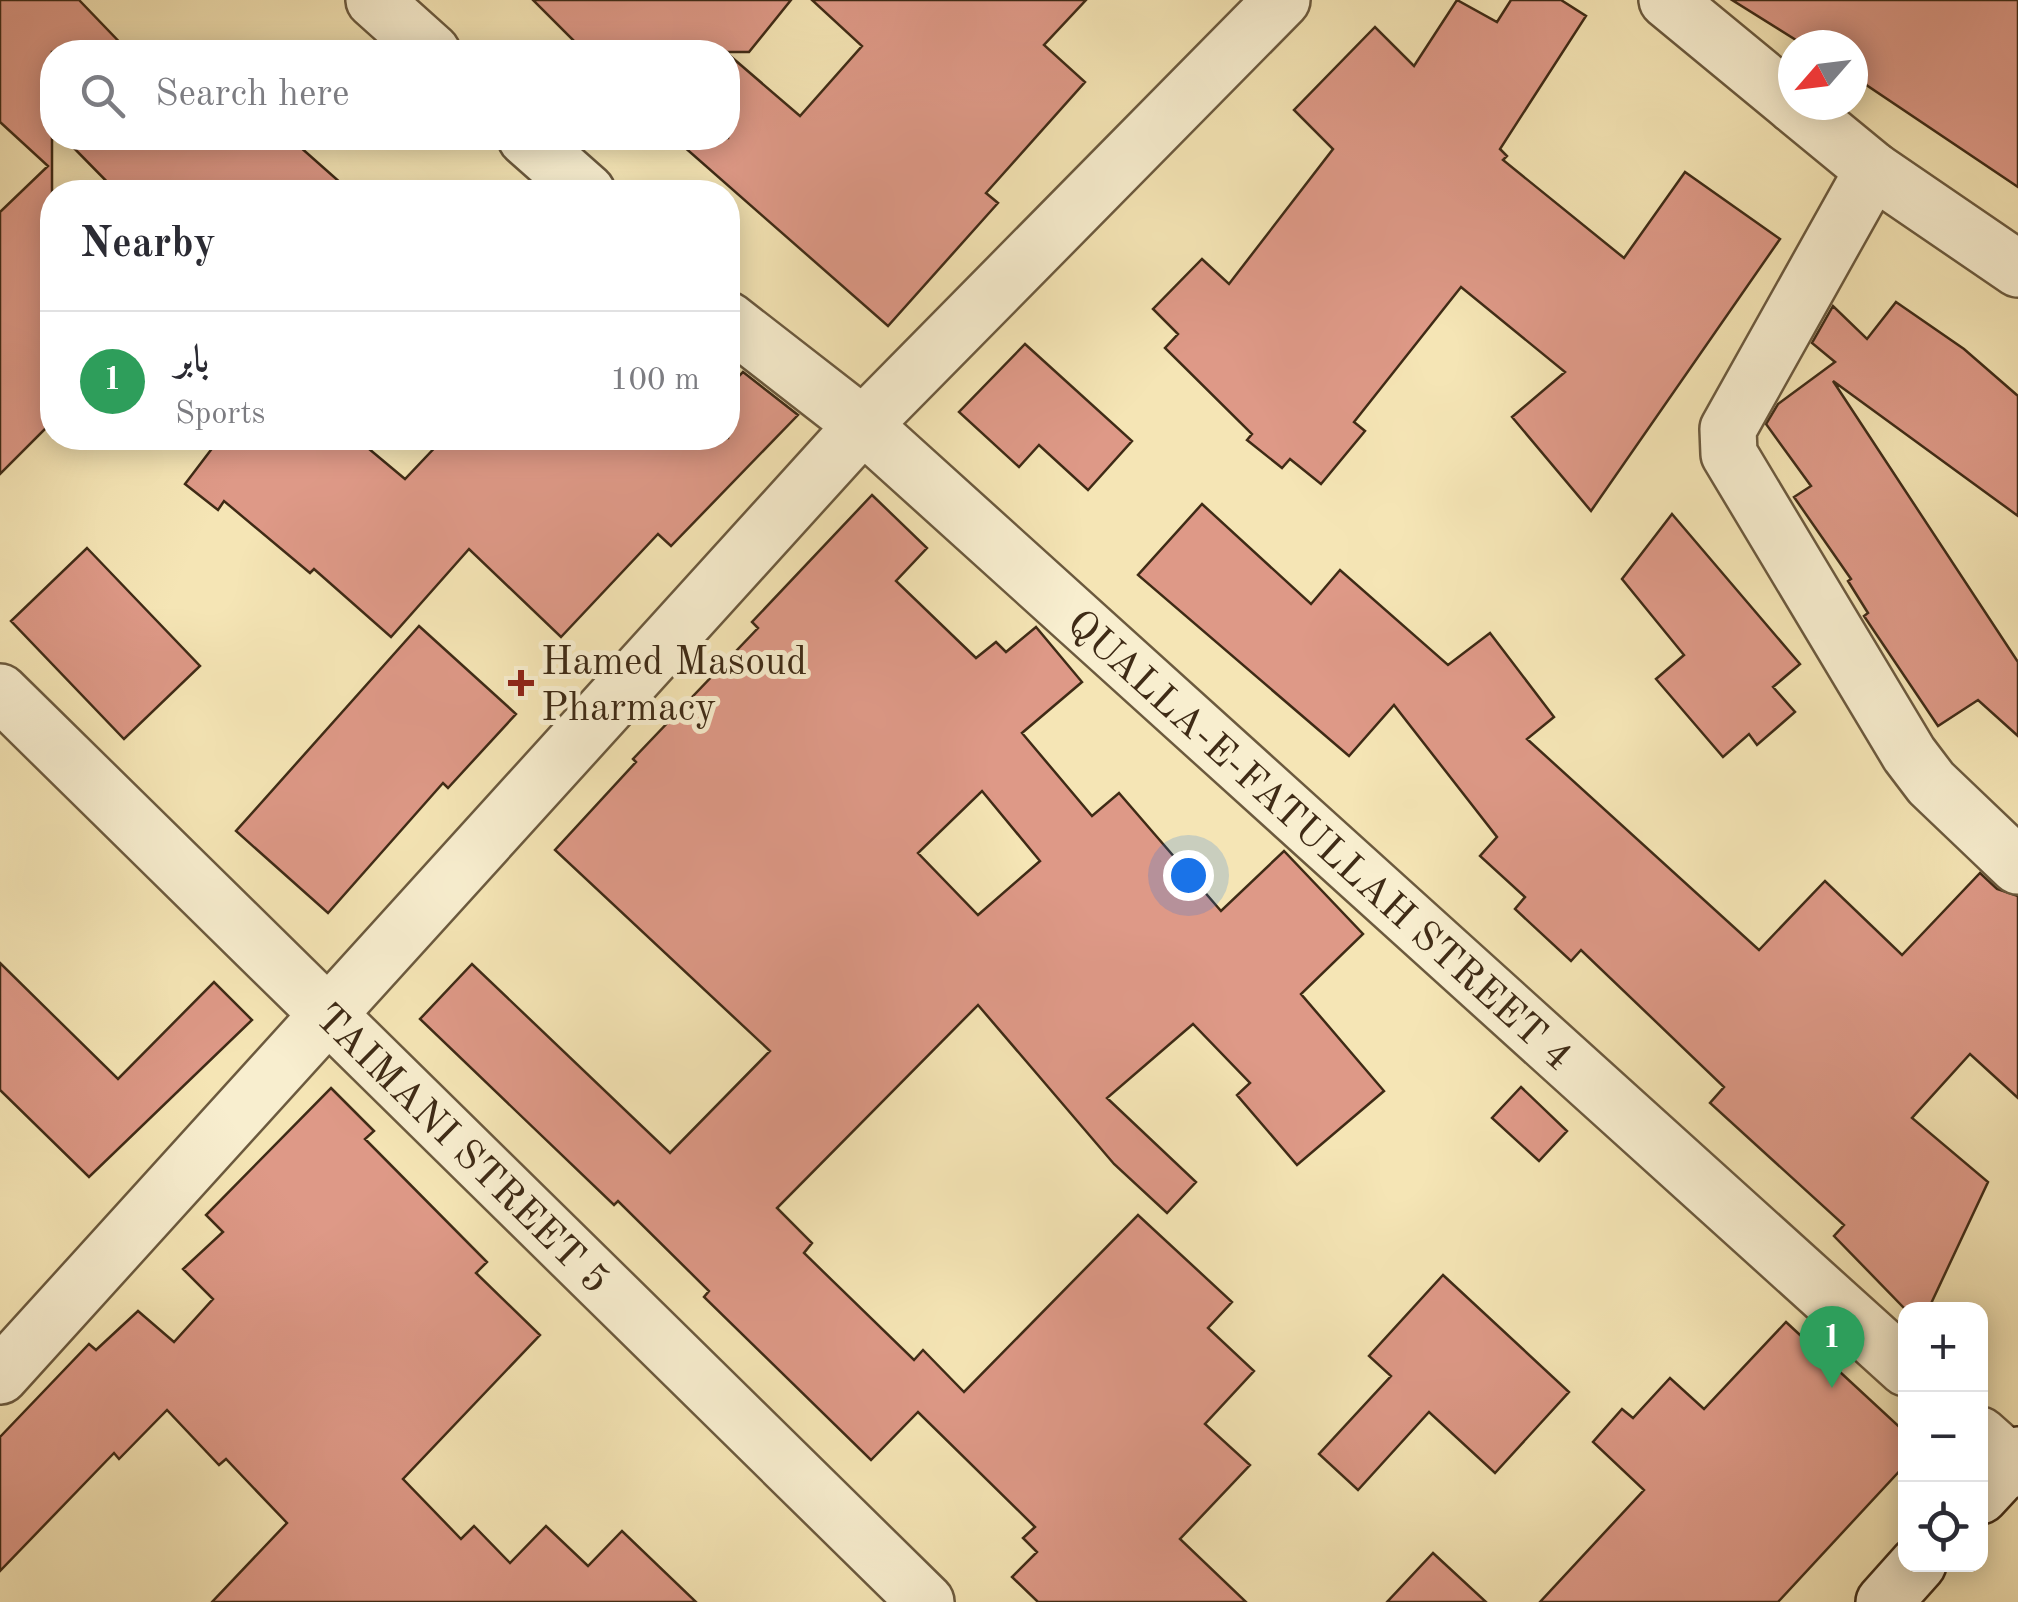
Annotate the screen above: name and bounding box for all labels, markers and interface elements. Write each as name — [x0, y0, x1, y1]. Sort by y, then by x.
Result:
north arrow — [1778, 30, 1868, 120]
search box — [40, 40, 740, 150]
icon: search — [75, 68, 130, 123]
text: Search here — [155, 76, 350, 114]
text: Nearby — [80, 224, 216, 266]
text: بابر — [175, 342, 209, 380]
text: 1 — [103, 365, 122, 397]
text: 100 m — [610, 365, 700, 397]
text: Sports — [175, 399, 266, 431]
street label: QUALLA-E-FATULLAH STREET 4 — [1058, 604, 1578, 1080]
place label: Hamed Masoud Pharmacy — [541, 644, 807, 730]
marker: Hamed Masoud Pharmacy — [510, 672, 532, 694]
your location — [1163, 850, 1214, 901]
street label: TAIMANI STREET 5 — [306, 998, 615, 1303]
map controls — [1898, 1302, 1988, 1572]
button: + — [1898, 1302, 1988, 1392]
pin: 1 — [1800, 1306, 1864, 1388]
button: − — [1898, 1392, 1988, 1482]
button: locate — [1898, 1482, 1988, 1572]

